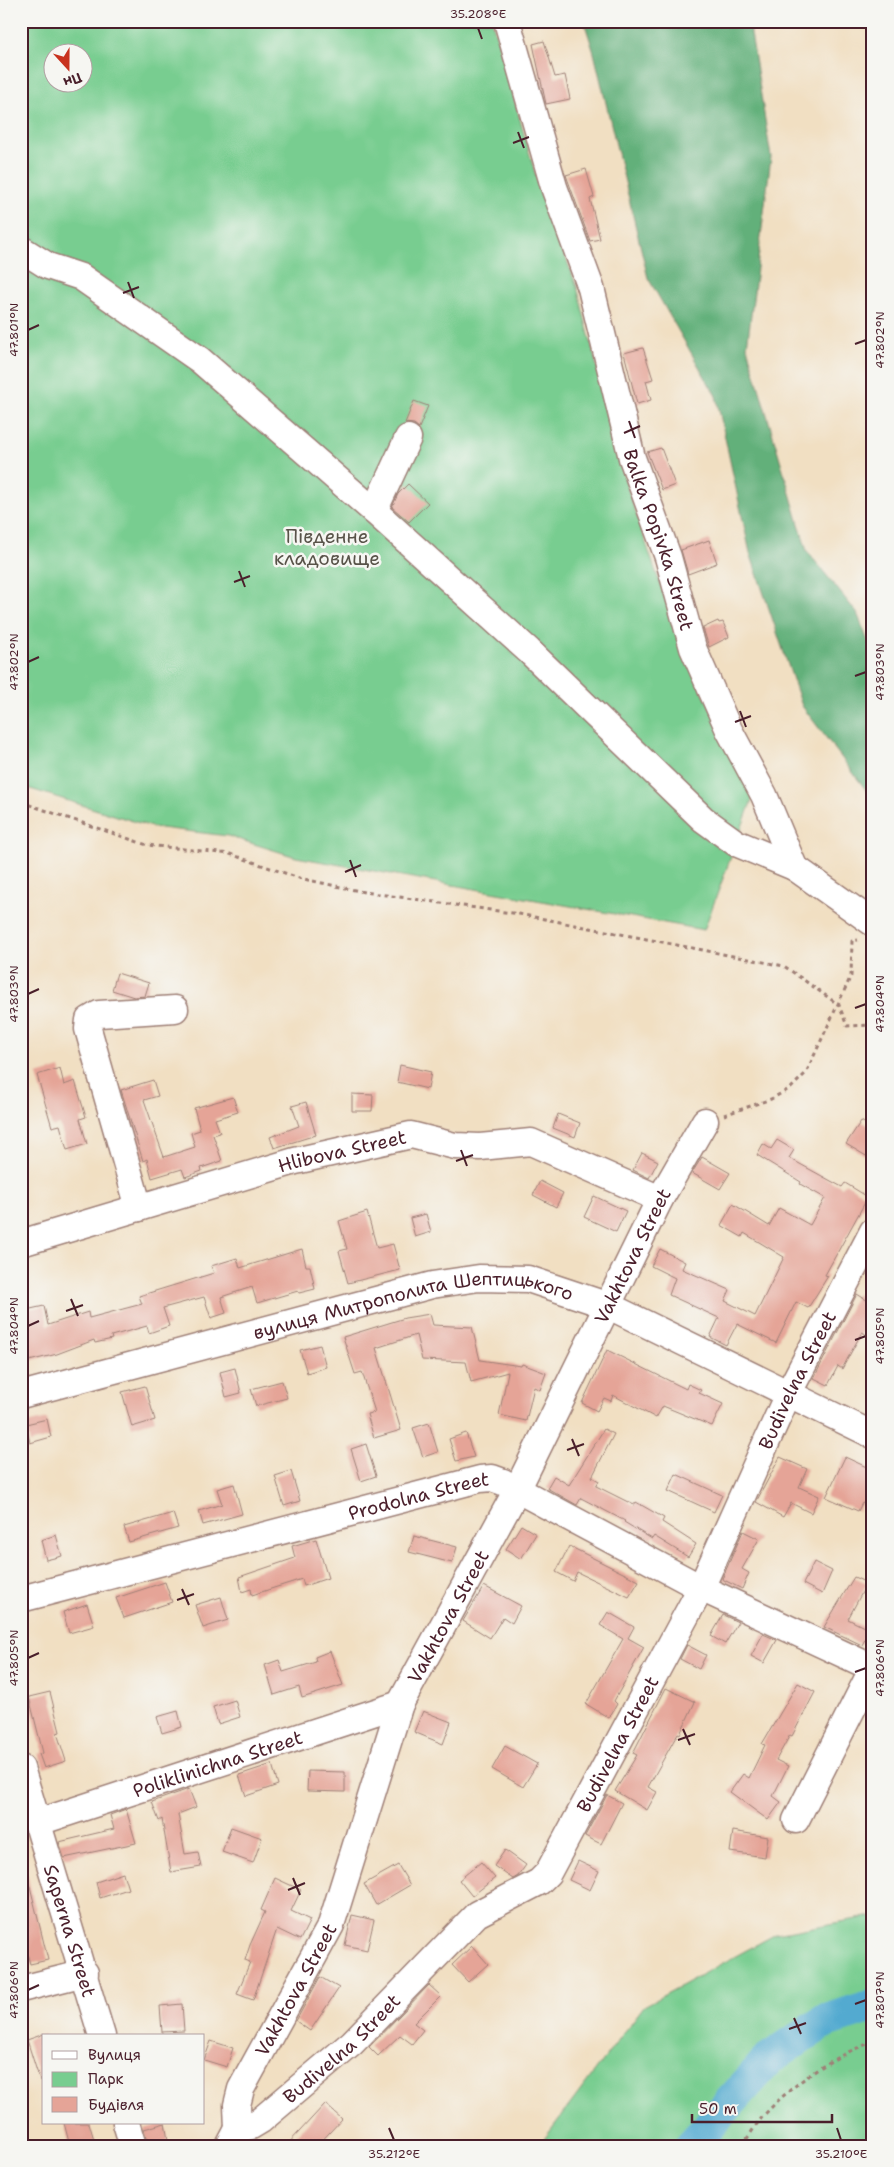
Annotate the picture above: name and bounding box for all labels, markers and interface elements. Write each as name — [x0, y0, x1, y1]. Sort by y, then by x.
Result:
text: 35.208°E — [450, 6, 506, 22]
north arrow — [42, 42, 92, 92]
text: Пн — [61, 68, 85, 92]
text: 47.801°N — [6, 303, 22, 357]
text: 47.802°N — [872, 311, 888, 369]
street label: Balka Popivka Street — [617, 447, 700, 633]
park label: Південне кладовище — [274, 524, 380, 571]
text: 47.802°N — [6, 633, 22, 691]
text: 47.803°N — [872, 643, 888, 701]
text: 47.803°N — [6, 965, 22, 1023]
text: 47.804°N — [872, 975, 888, 1033]
street label: Hlibova Street — [275, 1124, 409, 1178]
street label: Vakhtova Street — [589, 1184, 677, 1328]
street label: вулиця Митрополита Шептицького — [250, 1266, 577, 1345]
text: 47.804°N — [6, 1297, 22, 1355]
street label: Budivelna Street — [753, 1307, 842, 1453]
text: 47.805°N — [872, 1308, 888, 1364]
street label: Prodolna Street — [345, 1466, 490, 1526]
street label: Vakhtova Street — [402, 1546, 495, 1688]
text: 47.805°N — [6, 1630, 22, 1686]
text: 47.806°N — [872, 1639, 888, 1697]
street label: Budivelna Street — [571, 1672, 664, 1817]
street label: Poliklinichna Street — [130, 1725, 306, 1804]
street label: Saperna Street — [38, 1862, 102, 2000]
street label: Vakhtova Street — [249, 1919, 343, 2061]
text: 47.806°N — [6, 1961, 22, 2019]
text: 47.807°N — [872, 1971, 888, 2029]
street label: Budivelna Street — [278, 1989, 406, 2109]
legend — [42, 2034, 205, 2124]
text: Вулиця — [88, 2045, 141, 2065]
text: Парк — [88, 2069, 124, 2089]
scale bar — [692, 2092, 832, 2124]
text: Будівля — [88, 2095, 144, 2115]
text: 50 m — [699, 2099, 737, 2119]
text: 35.212°E — [368, 2146, 420, 2162]
text: 35.210°E — [815, 2146, 867, 2162]

